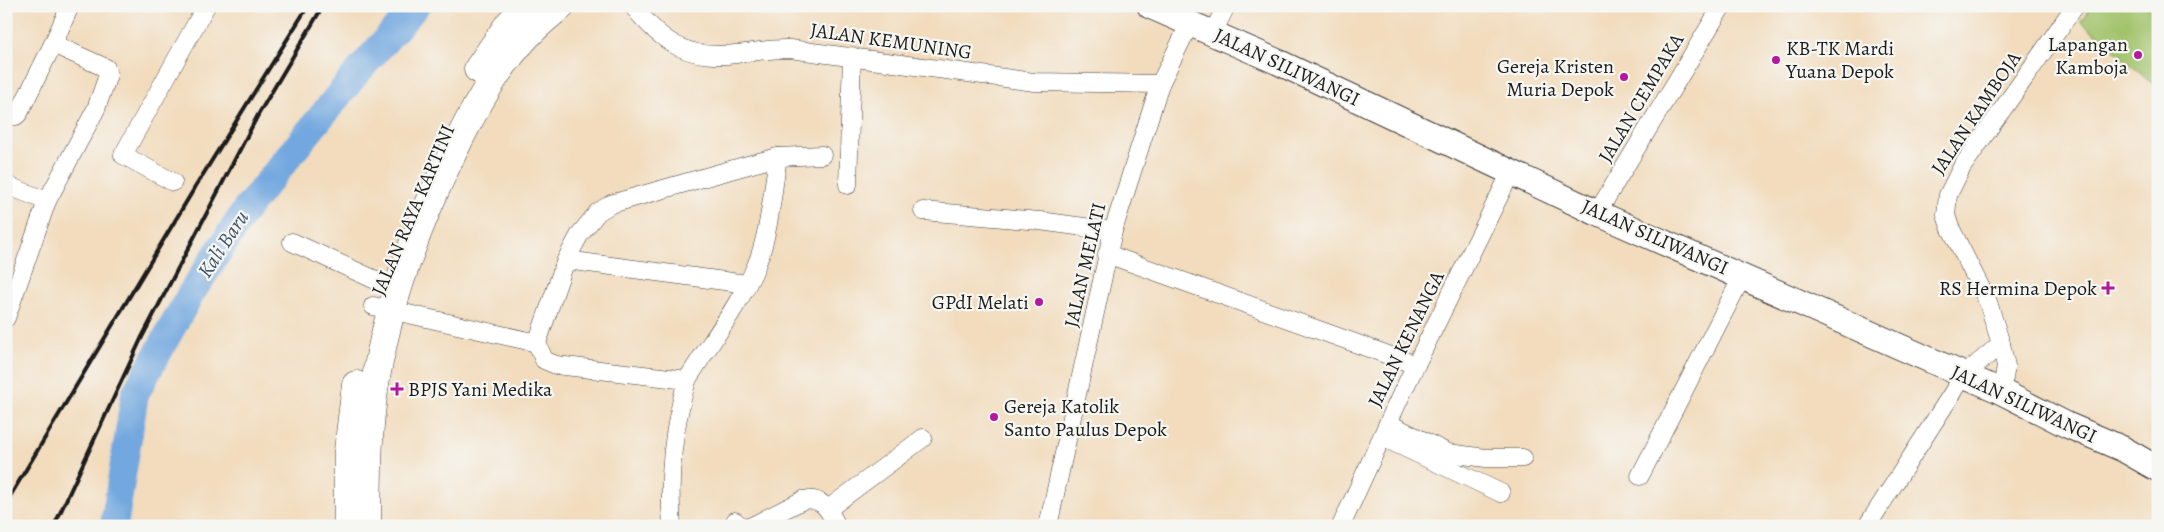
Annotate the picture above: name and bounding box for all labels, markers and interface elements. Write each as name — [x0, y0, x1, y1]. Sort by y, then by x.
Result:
street label: JALAN KEMUNING — [808, 16, 974, 66]
street label: JALAN SILIWANGI — [1210, 21, 1364, 113]
street label: JALAN CEMPAKA — [1592, 28, 1690, 168]
place label: Lapangan Kamboja — [2048, 31, 2129, 81]
place label: KB-TK Mardi Yuana Depok — [1785, 35, 1894, 85]
street label: JALAN KAMBOJA — [1925, 46, 2027, 180]
marker: Lapangan Kamboja — [2132, 49, 2144, 61]
place label: Gereja Kristen Muria Depok — [1497, 53, 1614, 103]
marker: KB-TK Mardi Yuana Depok — [1770, 54, 1782, 66]
marker: Gereja Kristen Muria Depok — [1618, 71, 1630, 83]
street label: JALAN RAYA KARTINI — [365, 120, 461, 300]
street label: JALAN SILIWANGI — [1577, 193, 1733, 281]
street label: JALAN MELATI — [1058, 200, 1112, 330]
water label: Kali Baru — [191, 205, 255, 283]
street label: JALAN KENANGA — [1361, 266, 1451, 412]
place label: RS Hermina Depok — [1939, 275, 2097, 302]
marker: RS Hermina Depok — [2101, 281, 2115, 295]
place label: GPdI Melati — [932, 289, 1029, 316]
marker: GPdI Melati — [1033, 296, 1045, 308]
street label: JALAN SILIWANGI — [1947, 358, 2101, 450]
place label: BPJS Yani Medika — [408, 376, 553, 403]
marker: BPJS Yani Medika — [390, 382, 404, 396]
place label: Gereja Katolik Santo Paulus Depok — [1004, 393, 1167, 443]
marker: Gereja Katolik Santo Paulus Depok — [988, 411, 1000, 423]

